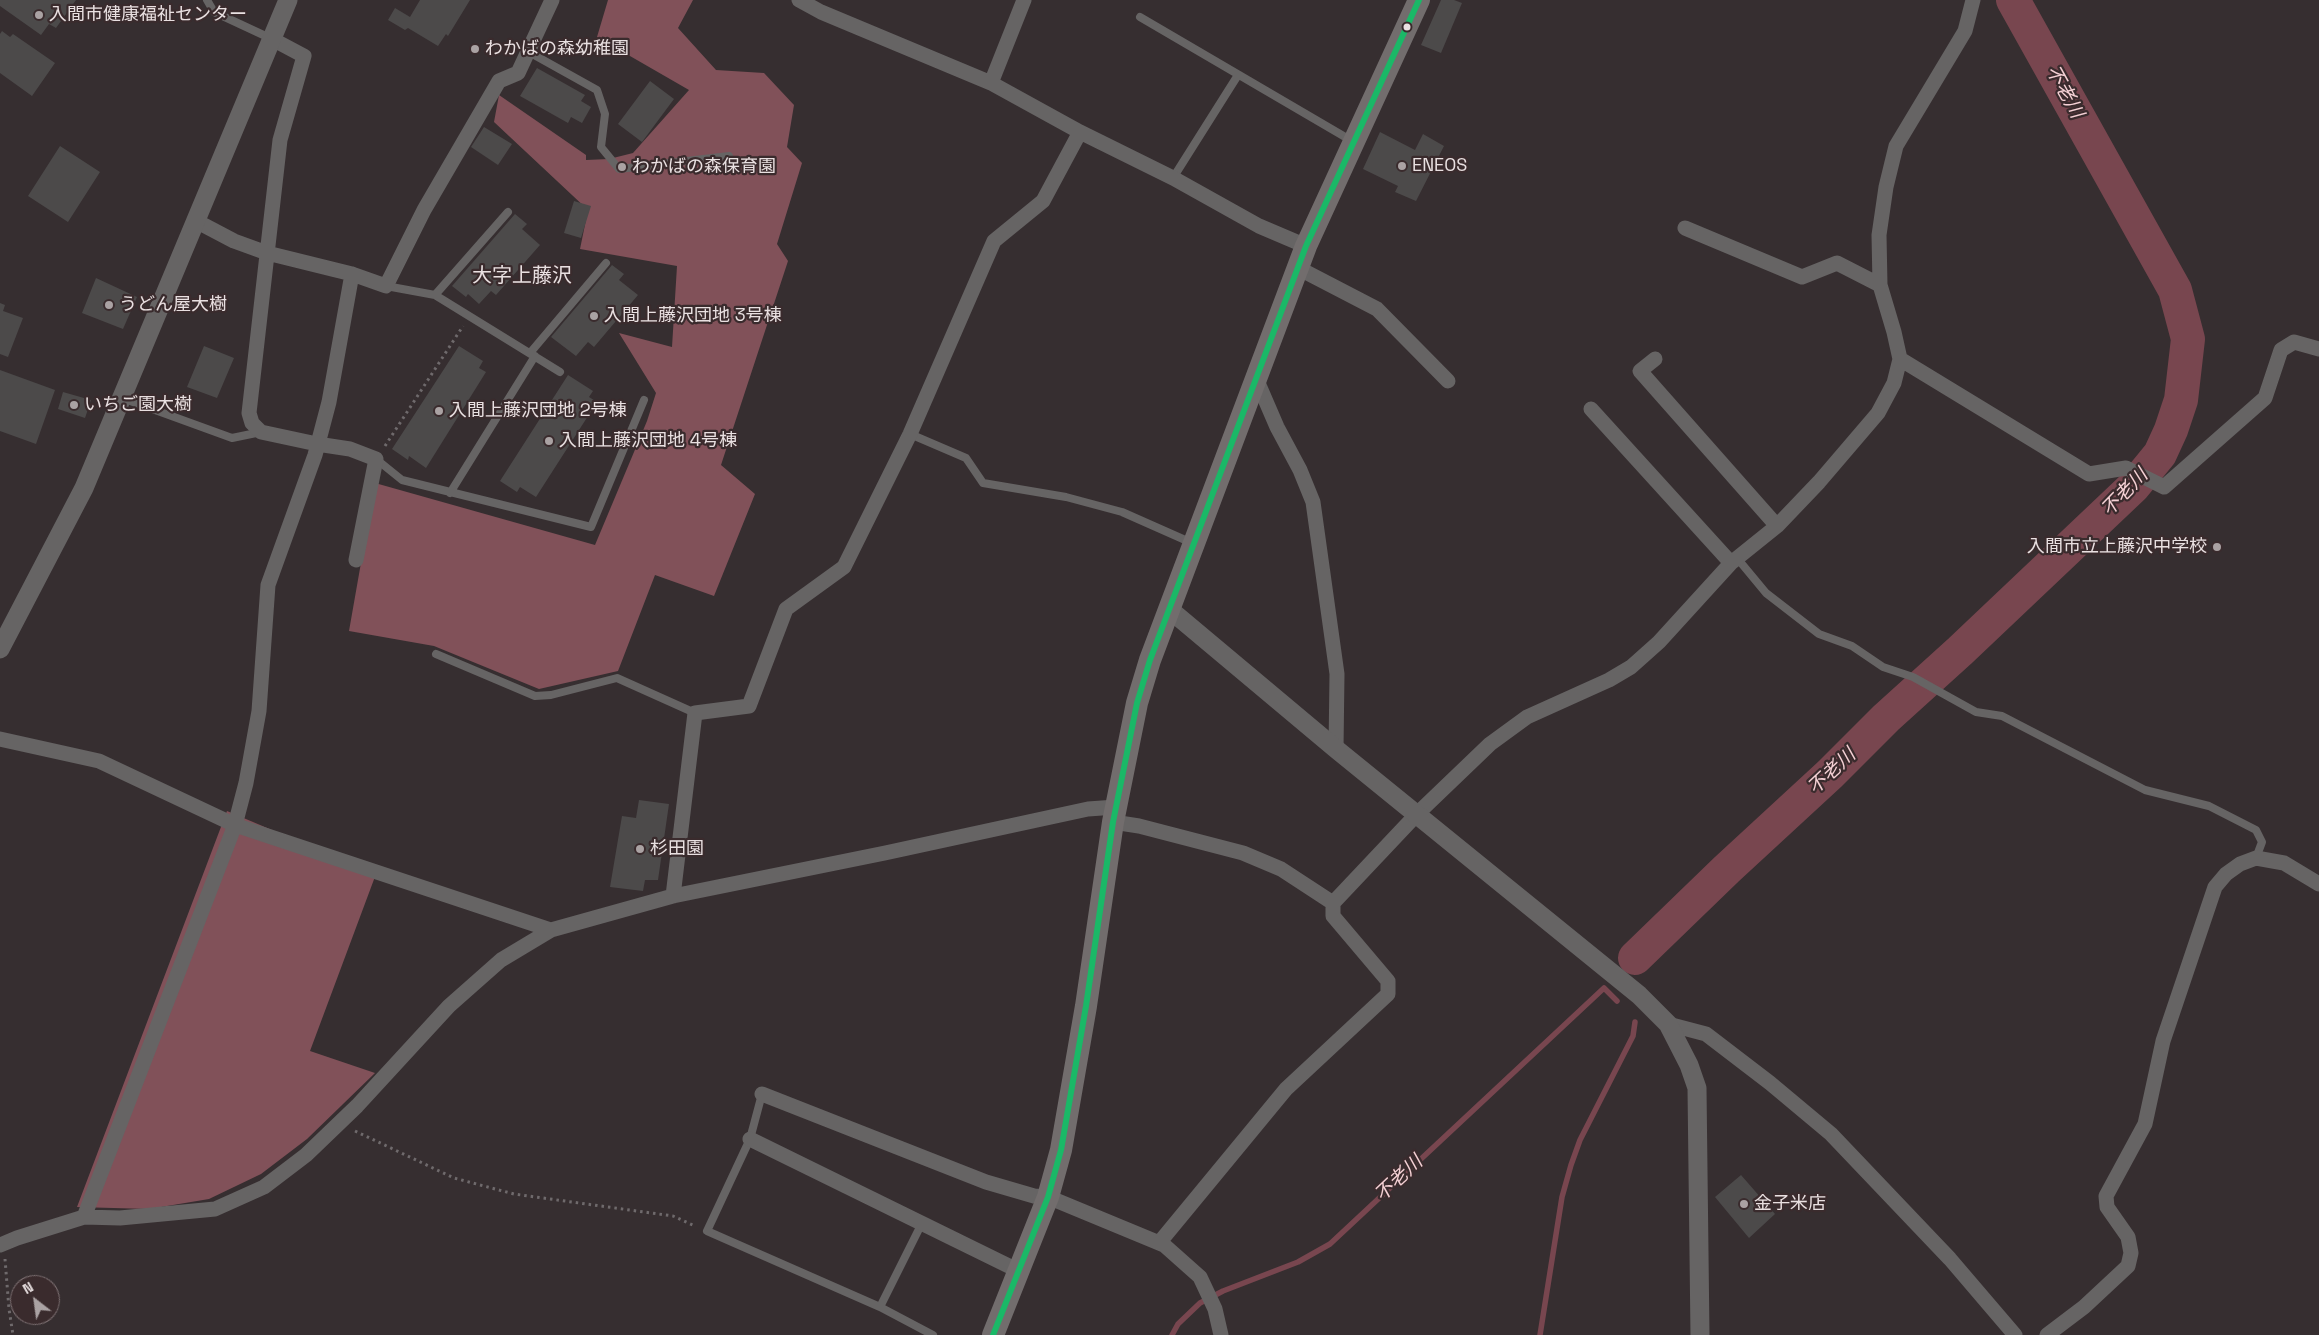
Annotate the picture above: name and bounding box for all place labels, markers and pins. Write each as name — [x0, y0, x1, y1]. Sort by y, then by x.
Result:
place label: 入間市健康福祉センター — [49, 4, 247, 26]
marker: 入間市健康福祉センター — [33, 9, 45, 21]
unlabelled marker — [1402, 22, 1412, 32]
place label: わかばの森幼稚園 — [485, 38, 629, 60]
marker: わかばの森幼稚園 — [469, 43, 481, 55]
place label: ENEOS — [1412, 155, 1467, 177]
place label: わかばの森保育園 — [632, 156, 776, 178]
marker: ENEOS — [1396, 160, 1408, 172]
marker: わかばの森保育園 — [616, 161, 628, 173]
place label: うどん屋大樹 — [119, 294, 227, 316]
marker: うどん屋大樹 — [103, 299, 115, 311]
place label: 入間上藤沢団地 3号棟 — [604, 305, 781, 327]
marker: 入間上藤沢団地 3号棟 — [588, 310, 600, 322]
place label: いちご園大樹 — [84, 394, 192, 416]
marker: いちご園大樹 — [68, 399, 80, 411]
place label: 入間上藤沢団地 2号棟 — [449, 400, 626, 422]
marker: 入間上藤沢団地 2号棟 — [433, 405, 445, 417]
place label: 入間上藤沢団地 4号棟 — [559, 430, 737, 452]
marker: 入間上藤沢団地 4号棟 — [543, 435, 555, 447]
place label: 入間市立上藤沢中学校 — [2027, 536, 2207, 558]
marker: 入間市立上藤沢中学校 — [2211, 541, 2223, 553]
place label: 杉田園 — [650, 838, 704, 860]
marker: 杉田園 — [634, 843, 646, 855]
place label: 金子米店 — [1754, 1193, 1826, 1215]
marker: 金子米店 — [1738, 1198, 1750, 1210]

